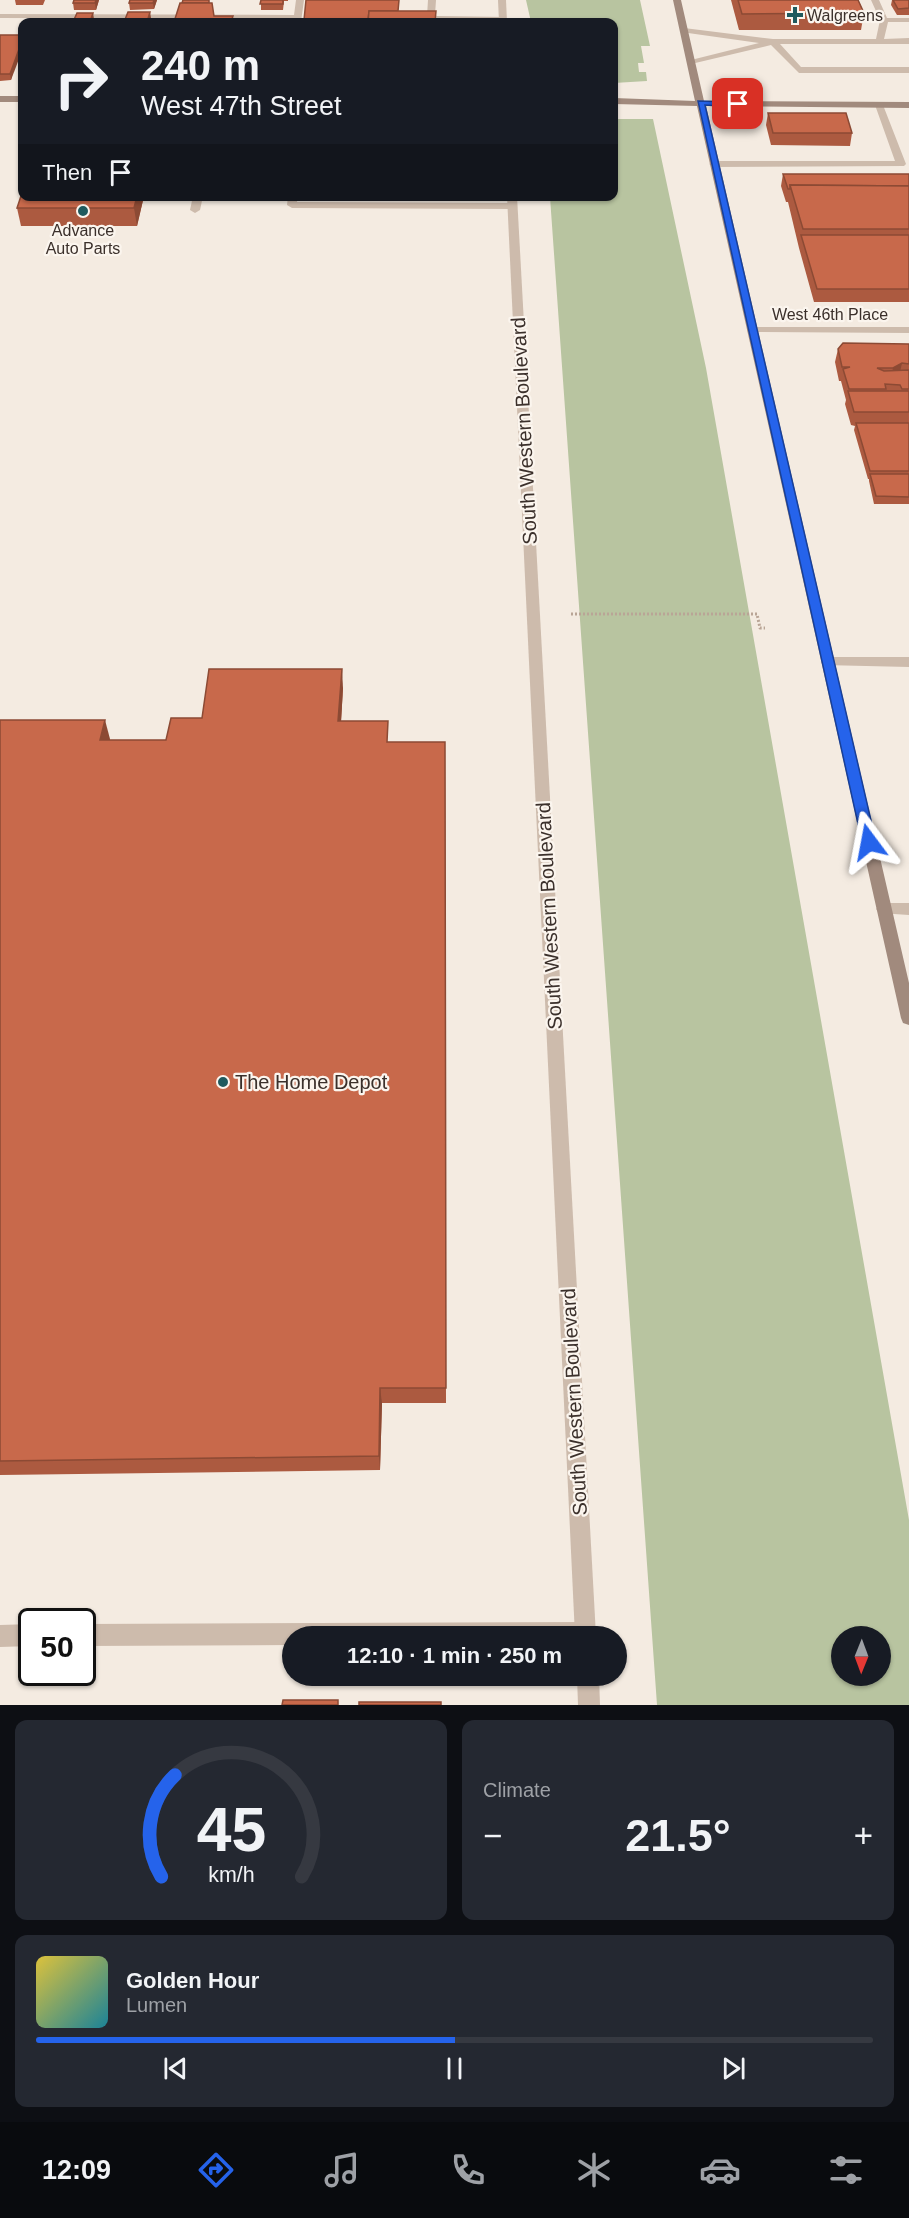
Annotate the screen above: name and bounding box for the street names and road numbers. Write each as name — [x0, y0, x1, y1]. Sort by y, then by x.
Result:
street label: West 46th Place — [772, 306, 888, 323]
street label: South Western Boulevard — [507, 317, 541, 545]
street label: South Western Boulevard — [532, 802, 566, 1030]
street label: South Western Boulevard — [557, 1288, 591, 1516]

